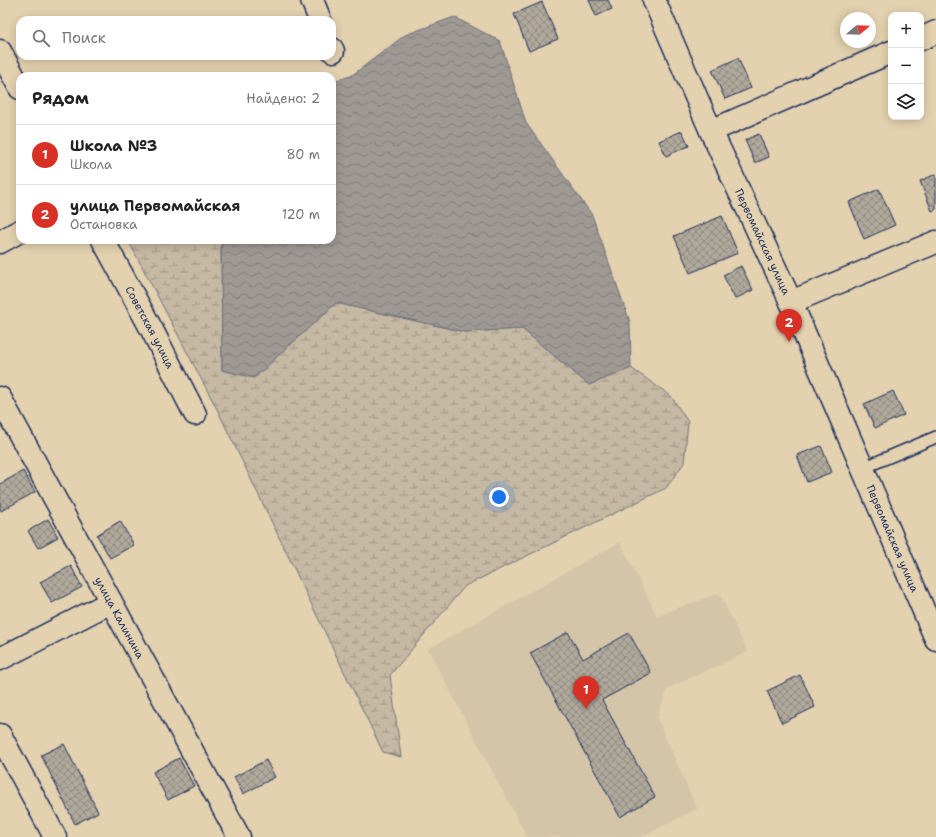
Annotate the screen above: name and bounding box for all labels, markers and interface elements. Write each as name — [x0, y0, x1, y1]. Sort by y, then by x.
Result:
north arrow — [840, 12, 876, 48]
map controls — [888, 12, 924, 120]
button: + — [888, 12, 924, 48]
search box — [16, 16, 336, 60]
icon: search — [30, 27, 52, 49]
text: Поиск — [62, 28, 106, 48]
button: − — [888, 48, 924, 84]
button: layers — [888, 84, 924, 120]
text: Рядом — [32, 87, 89, 109]
text: Найдено: 2 — [246, 90, 320, 107]
text: Школа №3 — [70, 136, 157, 156]
text: 1 — [42, 146, 48, 163]
text: 80 m — [286, 146, 320, 163]
text: Школа — [70, 156, 112, 173]
street label: Первомайская улица — [731, 186, 794, 297]
text: улица Первомайская — [70, 196, 240, 216]
text: 2 — [40, 206, 50, 223]
text: 120 m — [282, 206, 320, 223]
text: Остановка — [70, 216, 137, 233]
street label: Советская улица — [122, 284, 177, 371]
pin: 2 — [776, 309, 802, 342]
street label: Первомайская улица — [863, 483, 922, 595]
your location — [489, 487, 509, 507]
street label: улица Калинина — [91, 574, 147, 661]
pin: 1 — [573, 676, 599, 709]

